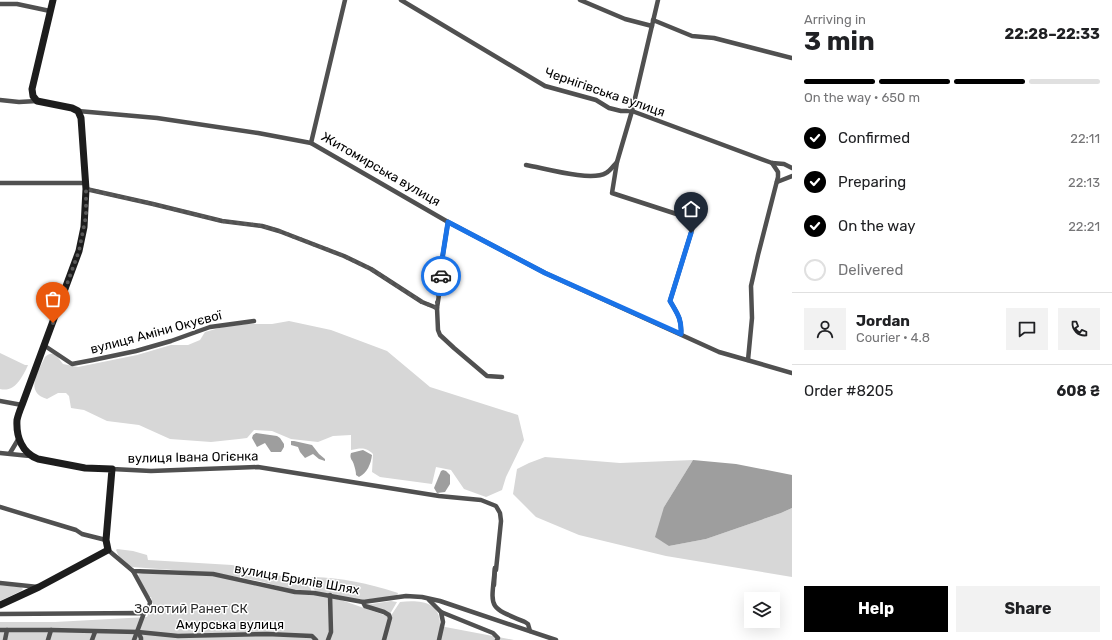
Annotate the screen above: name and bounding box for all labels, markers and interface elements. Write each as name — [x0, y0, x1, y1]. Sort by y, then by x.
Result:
text: Arriving in — [804, 12, 866, 27]
text: 22:28–22:33 — [1004, 25, 1100, 43]
text: 3 min — [804, 26, 875, 57]
street label: Чернігівська вулиця — [543, 64, 667, 120]
text: On the way · 650 m — [804, 90, 920, 105]
icon: check — [804, 127, 826, 149]
street label: Житомирська вулиця — [319, 129, 443, 209]
text: Confirmed — [838, 129, 910, 147]
text: 22:11 — [1070, 131, 1100, 146]
icon: check — [804, 171, 826, 193]
text: Preparing — [838, 173, 906, 191]
text: 22:13 — [1068, 175, 1100, 190]
pin — [674, 192, 708, 233]
icon: home — [680, 198, 702, 220]
icon: check — [804, 215, 826, 237]
text: On the way — [838, 217, 916, 235]
text: 22:21 — [1068, 219, 1100, 234]
courier — [421, 256, 461, 296]
text: Delivered — [838, 261, 903, 279]
icon: car — [430, 265, 452, 287]
pin — [36, 282, 70, 323]
icon: bag — [42, 288, 64, 310]
street label: вулиця Аміни Окуєвої — [89, 307, 224, 357]
button: person — [804, 308, 846, 350]
button: chat — [1006, 308, 1048, 350]
button: phone — [1058, 308, 1100, 350]
text: Jordan — [856, 312, 910, 330]
text: Courier · 4.8 — [856, 330, 930, 345]
text: Order #8205 — [804, 382, 893, 400]
text: 608 ₴ — [1057, 382, 1100, 400]
street label: вулиця Івана Огієнка — [127, 448, 259, 466]
street label: вулиця Брилів Шлях — [233, 561, 361, 597]
button: Help — [804, 586, 948, 632]
button: Share — [956, 586, 1100, 632]
map controls — [744, 592, 780, 628]
button: layers — [744, 592, 780, 628]
park label: Золотий Ранет СК — [134, 601, 248, 616]
street label: Амурська вулиця — [176, 617, 284, 632]

